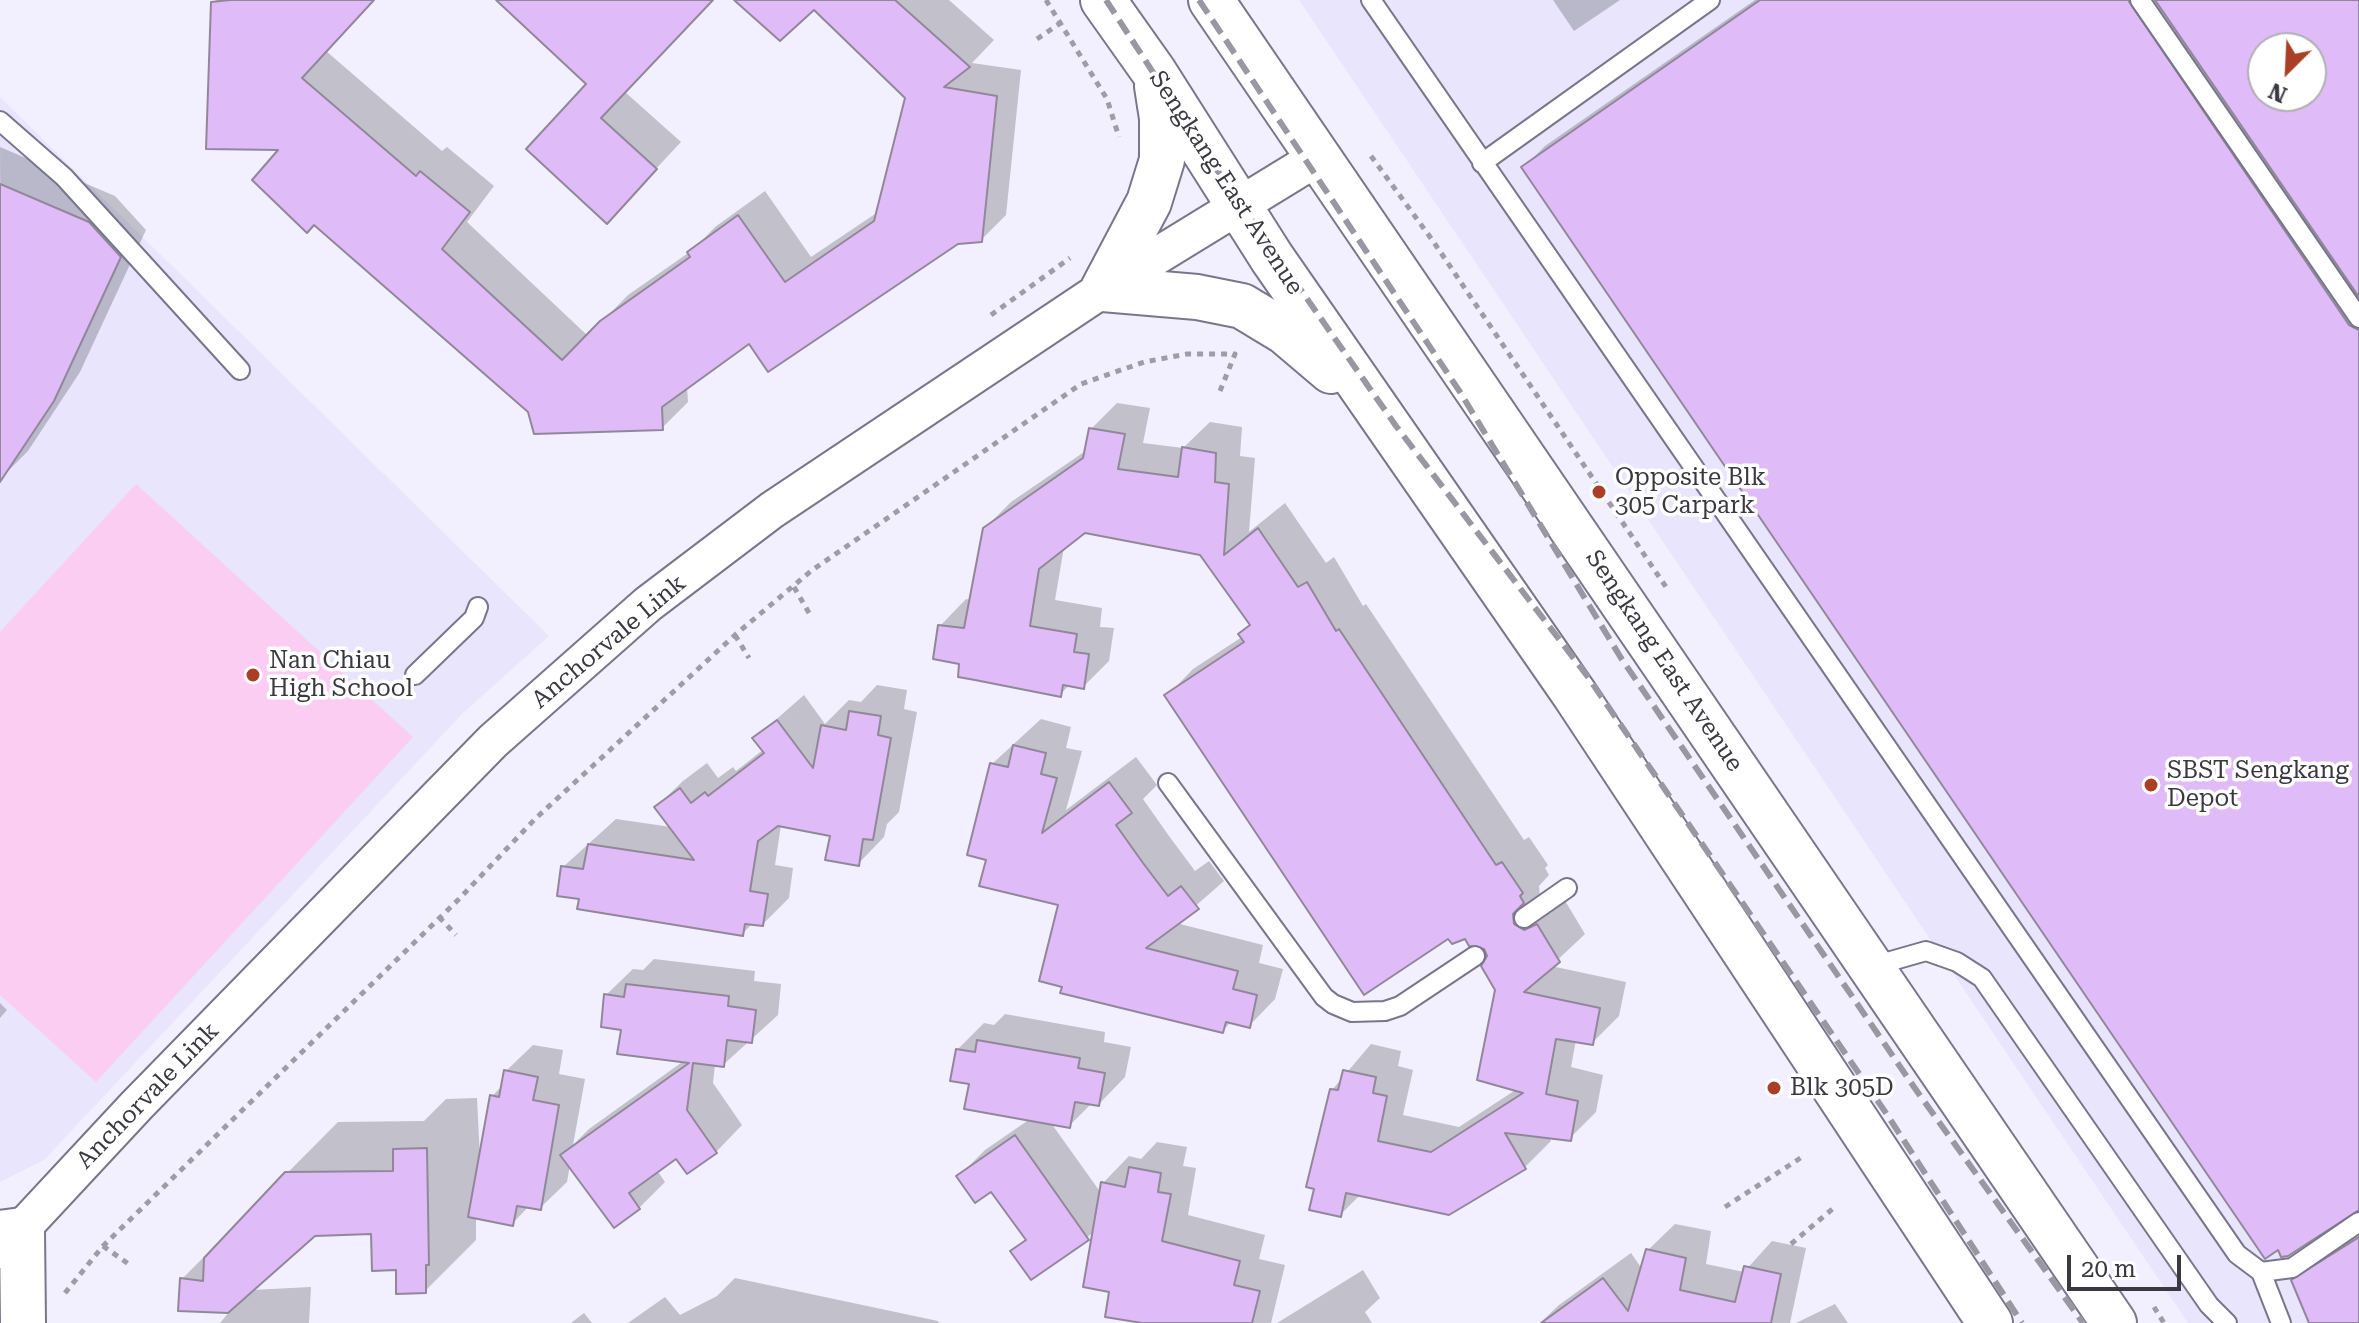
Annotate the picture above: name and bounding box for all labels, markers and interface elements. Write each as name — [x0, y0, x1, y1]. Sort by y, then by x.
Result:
north arrow — [2247, 32, 2327, 112]
street label: Sengkang East Avenue — [1143, 66, 1309, 300]
text: N — [2265, 78, 2291, 107]
place label: Opposite Blk 305 Carpark — [1615, 464, 1766, 520]
marker: Opposite Blk 305 Carpark — [1590, 483, 1608, 501]
street label: Sengkang East Avenue — [1579, 545, 1749, 777]
street label: Anchorvale Link — [526, 569, 692, 715]
place label: Nan Chiau High School — [269, 647, 413, 703]
marker: Nan Chiau High School — [244, 666, 262, 684]
place label: SBST Sengkang Depot — [2167, 757, 2349, 813]
marker: SBST Sengkang Depot — [2142, 776, 2160, 794]
street label: Anchorvale Link — [71, 1017, 225, 1175]
place label: Blk 305D — [1790, 1074, 1894, 1102]
marker: Blk 305D — [1765, 1079, 1783, 1097]
scale bar — [2071, 1239, 2185, 1289]
text: 20 m — [2081, 1255, 2136, 1283]

